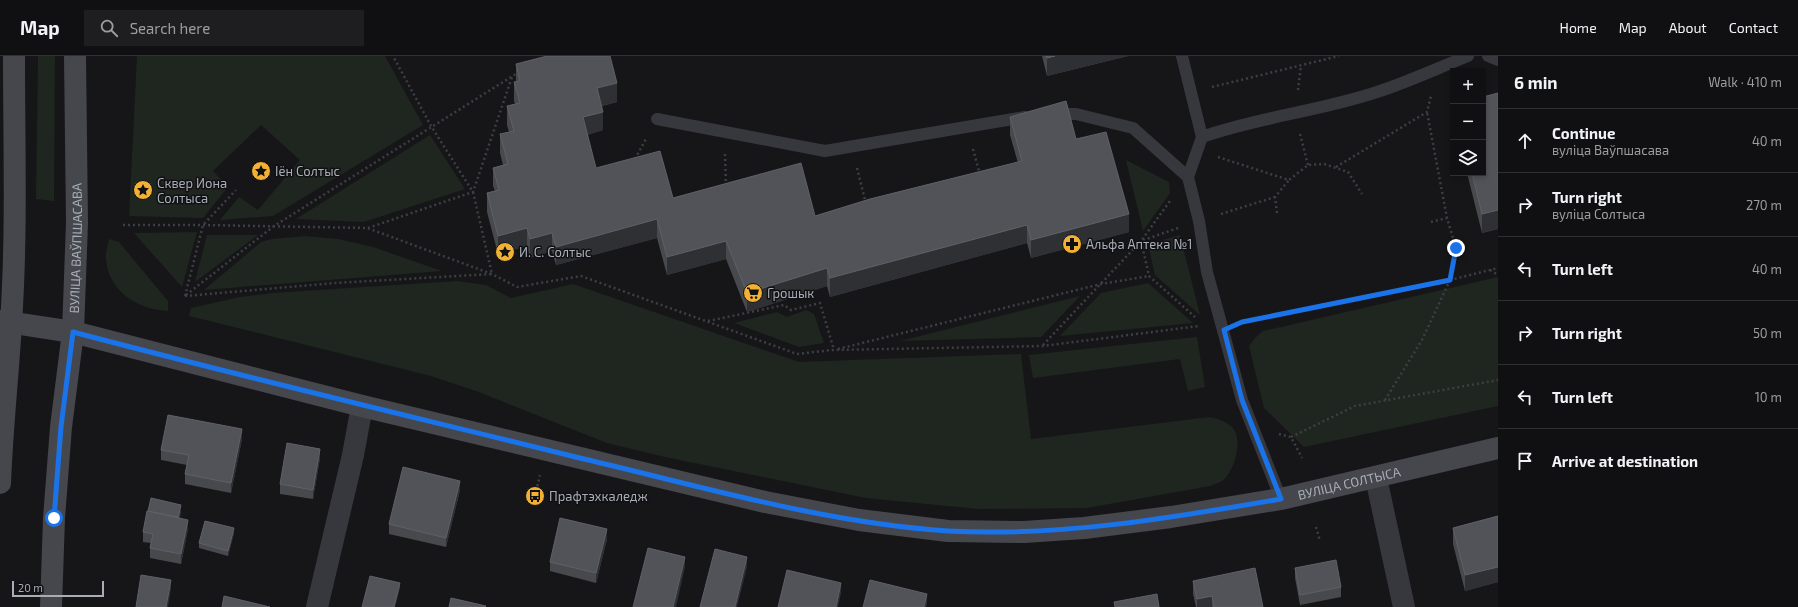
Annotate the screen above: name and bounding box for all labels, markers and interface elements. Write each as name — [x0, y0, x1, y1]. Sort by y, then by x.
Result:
search box — [84, 10, 364, 46]
text: Map — [20, 16, 60, 39]
icon: search — [98, 17, 120, 39]
text: Search here — [130, 19, 210, 37]
text: Home — [1560, 19, 1597, 36]
text: Map — [1619, 19, 1647, 36]
text: About — [1669, 19, 1707, 36]
text: Contact — [1729, 19, 1778, 36]
map controls — [1450, 68, 1486, 176]
button: + — [1450, 68, 1486, 104]
text: 6 min — [1514, 72, 1558, 92]
text: Walk · 410 m — [1708, 74, 1782, 90]
button: − — [1450, 104, 1486, 140]
text: Continue — [1552, 124, 1615, 142]
icon: ahead — [1514, 130, 1536, 152]
text: 40 m — [1752, 133, 1782, 149]
button: layers — [1450, 140, 1486, 176]
text: вуліца Ваўпшасава — [1552, 142, 1669, 158]
place icon: Іён Солтыс — [250, 160, 272, 182]
place label: Іён Солтыс — [275, 163, 340, 179]
place label: Сквер Иона Солтыса — [157, 175, 227, 206]
place icon: Сквер Иона Солтыса — [132, 179, 154, 201]
street label: ВУЛІЦА ВАЎПШАСАВА — [66, 183, 85, 314]
text: Turn right — [1552, 188, 1622, 206]
icon: right — [1514, 194, 1536, 216]
text: 270 m — [1746, 197, 1782, 213]
text: вуліца Солтыса — [1552, 206, 1645, 222]
pharmacy icon: Альфа Аптека №1 — [1061, 233, 1083, 255]
place label: Альфа Аптека №1 — [1086, 236, 1192, 252]
route end — [1447, 239, 1465, 257]
place icon: И. С. Солтыс — [494, 241, 516, 263]
place label: И. С. Солтыс — [519, 244, 591, 260]
icon: left — [1514, 258, 1536, 280]
text: Turn left — [1552, 260, 1613, 278]
text: 40 m — [1752, 261, 1782, 277]
supermarket icon: Грошык — [742, 282, 764, 304]
place label: Грошык — [767, 285, 814, 301]
icon: right — [1514, 322, 1536, 344]
text: Turn right — [1552, 324, 1622, 342]
text: 50 m — [1753, 325, 1782, 341]
icon: left — [1514, 386, 1536, 408]
text: Turn left — [1552, 388, 1613, 406]
text: 10 m — [1755, 389, 1782, 405]
icon: arrive — [1514, 450, 1536, 472]
text: Arrive at destination — [1552, 452, 1698, 470]
street label: ВУЛІЦА СОЛТЫСА — [1296, 463, 1402, 503]
bus stop icon: Прафтэхкаледж — [524, 485, 546, 507]
place label: Прафтэхкаледж — [549, 488, 648, 504]
route start — [45, 509, 63, 527]
scale bar — [12, 579, 104, 598]
text: 20 m — [18, 581, 43, 594]

